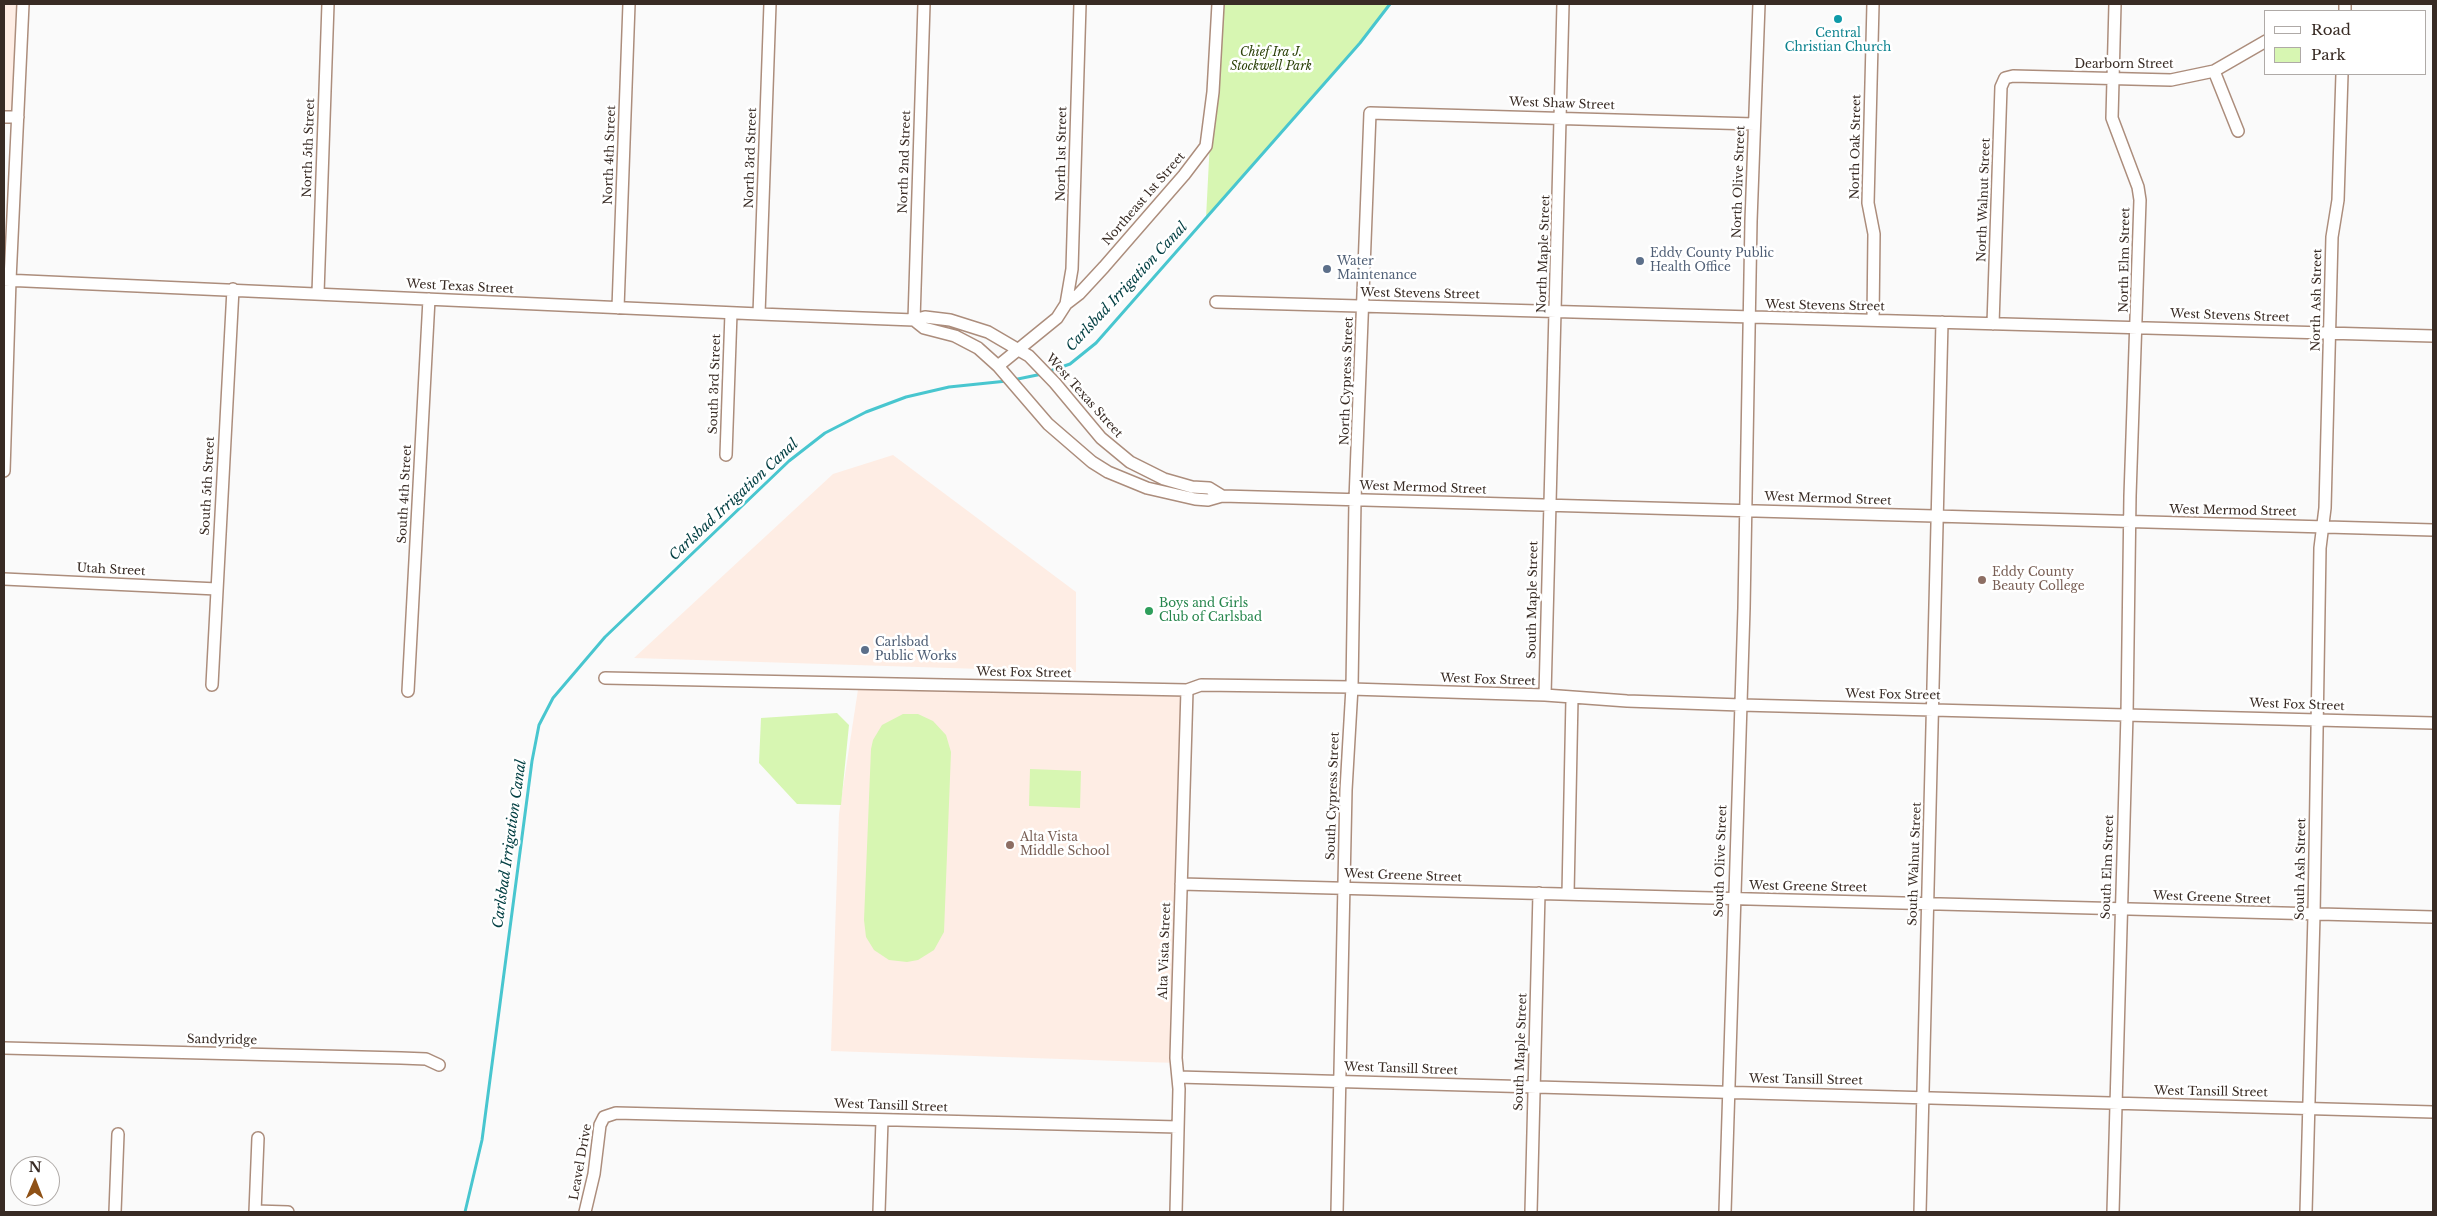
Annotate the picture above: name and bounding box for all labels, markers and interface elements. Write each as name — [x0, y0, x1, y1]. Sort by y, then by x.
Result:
legend — [2264, 10, 2427, 75]
marker: Central Christian Church — [1832, 13, 1844, 25]
text: Road — [2311, 20, 2351, 39]
place label: Central Christian Church — [1785, 27, 1891, 55]
text: Park — [2311, 45, 2346, 64]
park label: Chief Ira J. Stockwell Park — [1230, 46, 1312, 74]
street label: Dearborn Street — [2074, 58, 2174, 72]
street label: North Oak Street — [1848, 94, 1864, 200]
street label: West Shaw Street — [1509, 95, 1615, 113]
street label: North 5th Street — [300, 98, 318, 198]
street label: North 4th Street — [601, 105, 619, 205]
street label: North 1st Street — [1054, 106, 1070, 202]
street label: North 3rd Street — [742, 107, 760, 209]
street label: North 2nd Street — [896, 110, 914, 214]
street label: North Olive Street — [1730, 125, 1748, 239]
street label: North Walnut Street — [1975, 138, 1993, 262]
street label: Northeast 1st Street — [1100, 150, 1188, 248]
street label: North Maple Street — [1535, 195, 1553, 313]
street label: North Elm Street — [2117, 207, 2133, 313]
water label: Carlsbad Irrigation Canal — [1063, 219, 1191, 355]
place label: Eddy County Public Health Office — [1650, 247, 1774, 275]
street label: North Ash Street — [2309, 248, 2325, 352]
place label: Water Maintenance — [1337, 255, 1417, 283]
marker: Eddy County Public Health Office — [1634, 255, 1646, 267]
marker: Water Maintenance — [1321, 263, 1333, 275]
street label: West Texas Street — [406, 277, 514, 297]
street label: West Stevens Street — [1360, 286, 1480, 302]
street label: West Stevens Street — [1765, 298, 1885, 314]
street label: West Stevens Street — [2170, 307, 2290, 325]
street label: North Cypress Street — [1338, 316, 1356, 446]
street label: South 3rd Street — [706, 334, 724, 434]
street label: West Texas Street — [1043, 351, 1125, 441]
street label: South 5th Street — [198, 436, 218, 536]
water label: Carlsbad Irrigation Canal — [666, 436, 802, 564]
street label: South 4th Street — [395, 444, 415, 544]
street label: West Mermod Street — [1359, 479, 1487, 497]
street label: West Mermod Street — [1764, 490, 1892, 508]
street label: West Mermod Street — [2169, 503, 2297, 519]
street label: South Maple Street — [1525, 541, 1541, 659]
street label: Utah Street — [76, 561, 146, 579]
place label: Eddy County Beauty College — [1992, 566, 2085, 594]
marker: Eddy County Beauty College — [1976, 574, 1988, 586]
place label: Boys and Girls Club of Carlsbad — [1159, 597, 1262, 625]
marker: Boys and Girls Club of Carlsbad — [1143, 605, 1155, 617]
place label: Carlsbad Public Works — [875, 636, 957, 664]
marker: Carlsbad Public Works — [859, 644, 871, 656]
street label: West Fox Street — [976, 665, 1072, 681]
street label: West Fox Street — [1440, 671, 1536, 689]
street label: West Fox Street — [1845, 687, 1941, 703]
street label: West Fox Street — [2249, 696, 2345, 714]
street label: South Cypress Street — [1324, 732, 1342, 860]
water label: Carlsbad Irrigation Canal — [490, 759, 530, 929]
street label: South Walnut Street — [1906, 802, 1924, 926]
street label: South Olive Street — [1712, 805, 1730, 917]
street label: South Elm Street — [2099, 814, 2117, 920]
street label: South Ash Street — [2293, 818, 2309, 920]
place label: Alta Vista Middle School — [1020, 831, 1110, 859]
marker: Alta Vista Middle School — [1004, 839, 1016, 851]
street label: West Greene Street — [1344, 867, 1462, 885]
street label: West Greene Street — [1749, 879, 1867, 895]
street label: West Greene Street — [2153, 889, 2271, 907]
street label: Alta Vista Street — [1156, 902, 1174, 1000]
street label: South Maple Street — [1512, 993, 1530, 1111]
street label: Sandyridge — [187, 1032, 257, 1048]
street label: West Tansill Street — [1344, 1060, 1458, 1078]
street label: West Tansill Street — [1749, 1072, 1863, 1088]
street label: West Tansill Street — [2154, 1084, 2268, 1100]
street label: West Tansill Street — [834, 1097, 948, 1115]
street label: Leavel Drive — [567, 1123, 595, 1201]
north arrow — [10, 1156, 60, 1206]
text: N — [28, 1158, 42, 1176]

